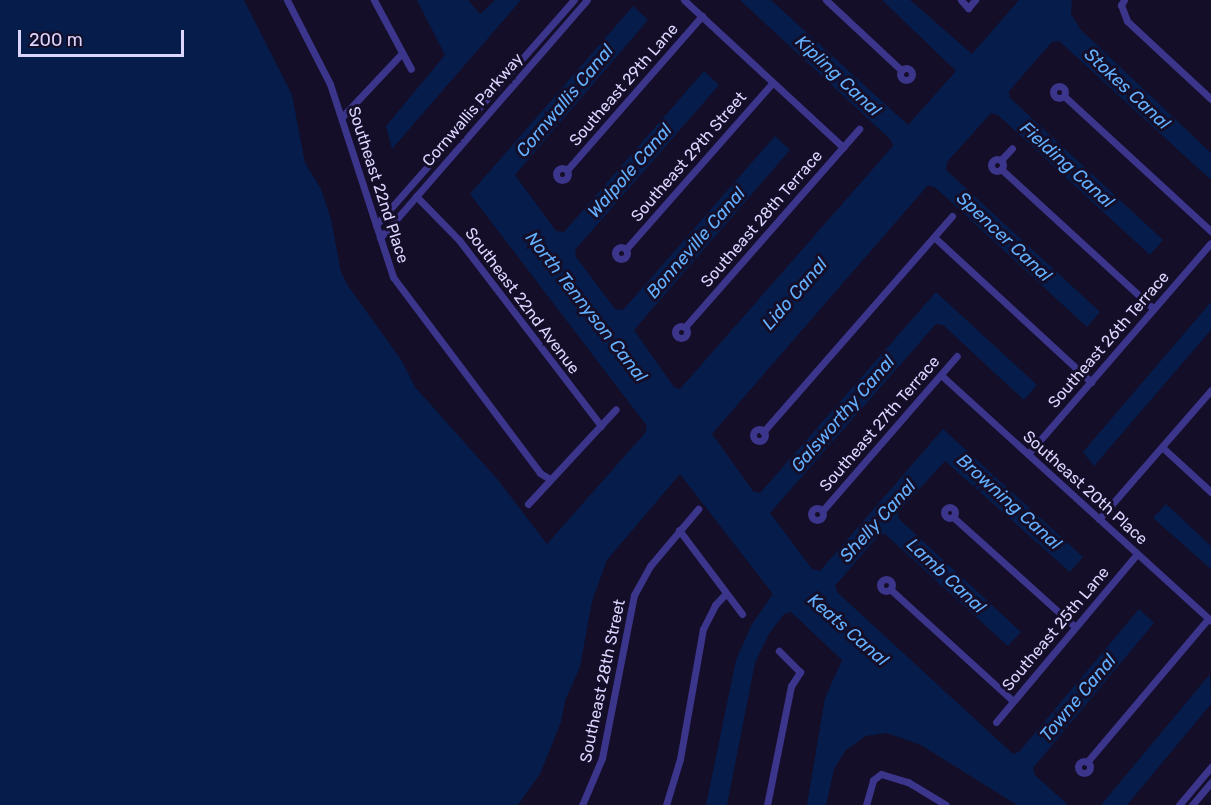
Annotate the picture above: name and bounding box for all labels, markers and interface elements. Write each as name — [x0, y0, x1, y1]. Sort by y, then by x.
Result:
scale bar — [21, 18, 188, 56]
street label: Southeast 29th Lane — [566, 20, 682, 150]
text: 200 m — [29, 29, 83, 51]
water label: Kipling Canal — [791, 31, 885, 121]
water label: Cornwallis Canal — [512, 40, 618, 162]
water label: Stokes Canal — [1080, 44, 1174, 134]
street label: Cornwallis Parkway — [419, 49, 527, 171]
street label: Southeast 29th Street — [627, 88, 751, 226]
street label: Southeast 22nd Place — [344, 104, 412, 266]
water label: Fielding Canal — [1016, 117, 1118, 213]
water label: Walpole Canal — [583, 120, 677, 222]
street label: Southeast 28th Terrace — [697, 146, 827, 292]
water label: Bonneville Canal — [642, 183, 750, 303]
water label: Spencer Canal — [952, 187, 1056, 287]
street label: Southeast 22nd Avenue — [461, 224, 583, 378]
water label: North Tennyson Canal — [520, 227, 652, 387]
water label: Lido Canal — [758, 254, 832, 334]
street label: Southeast 26th Terrace — [1044, 268, 1174, 412]
water label: Galsworthy Canal — [786, 351, 900, 477]
street label: Southeast 27th Terrace — [816, 352, 944, 496]
street label: Southeast 20th Place — [1019, 427, 1151, 549]
water label: Browning Canal — [952, 449, 1066, 555]
water label: Shelly Canal — [835, 475, 921, 567]
water label: Lamb Canal — [902, 534, 990, 618]
street label: Southeast 25th Lane — [998, 563, 1114, 695]
water label: Keats Canal — [803, 589, 893, 671]
street label: Southeast 28th Street — [576, 598, 630, 764]
water label: Towne Canal — [1035, 650, 1121, 746]

